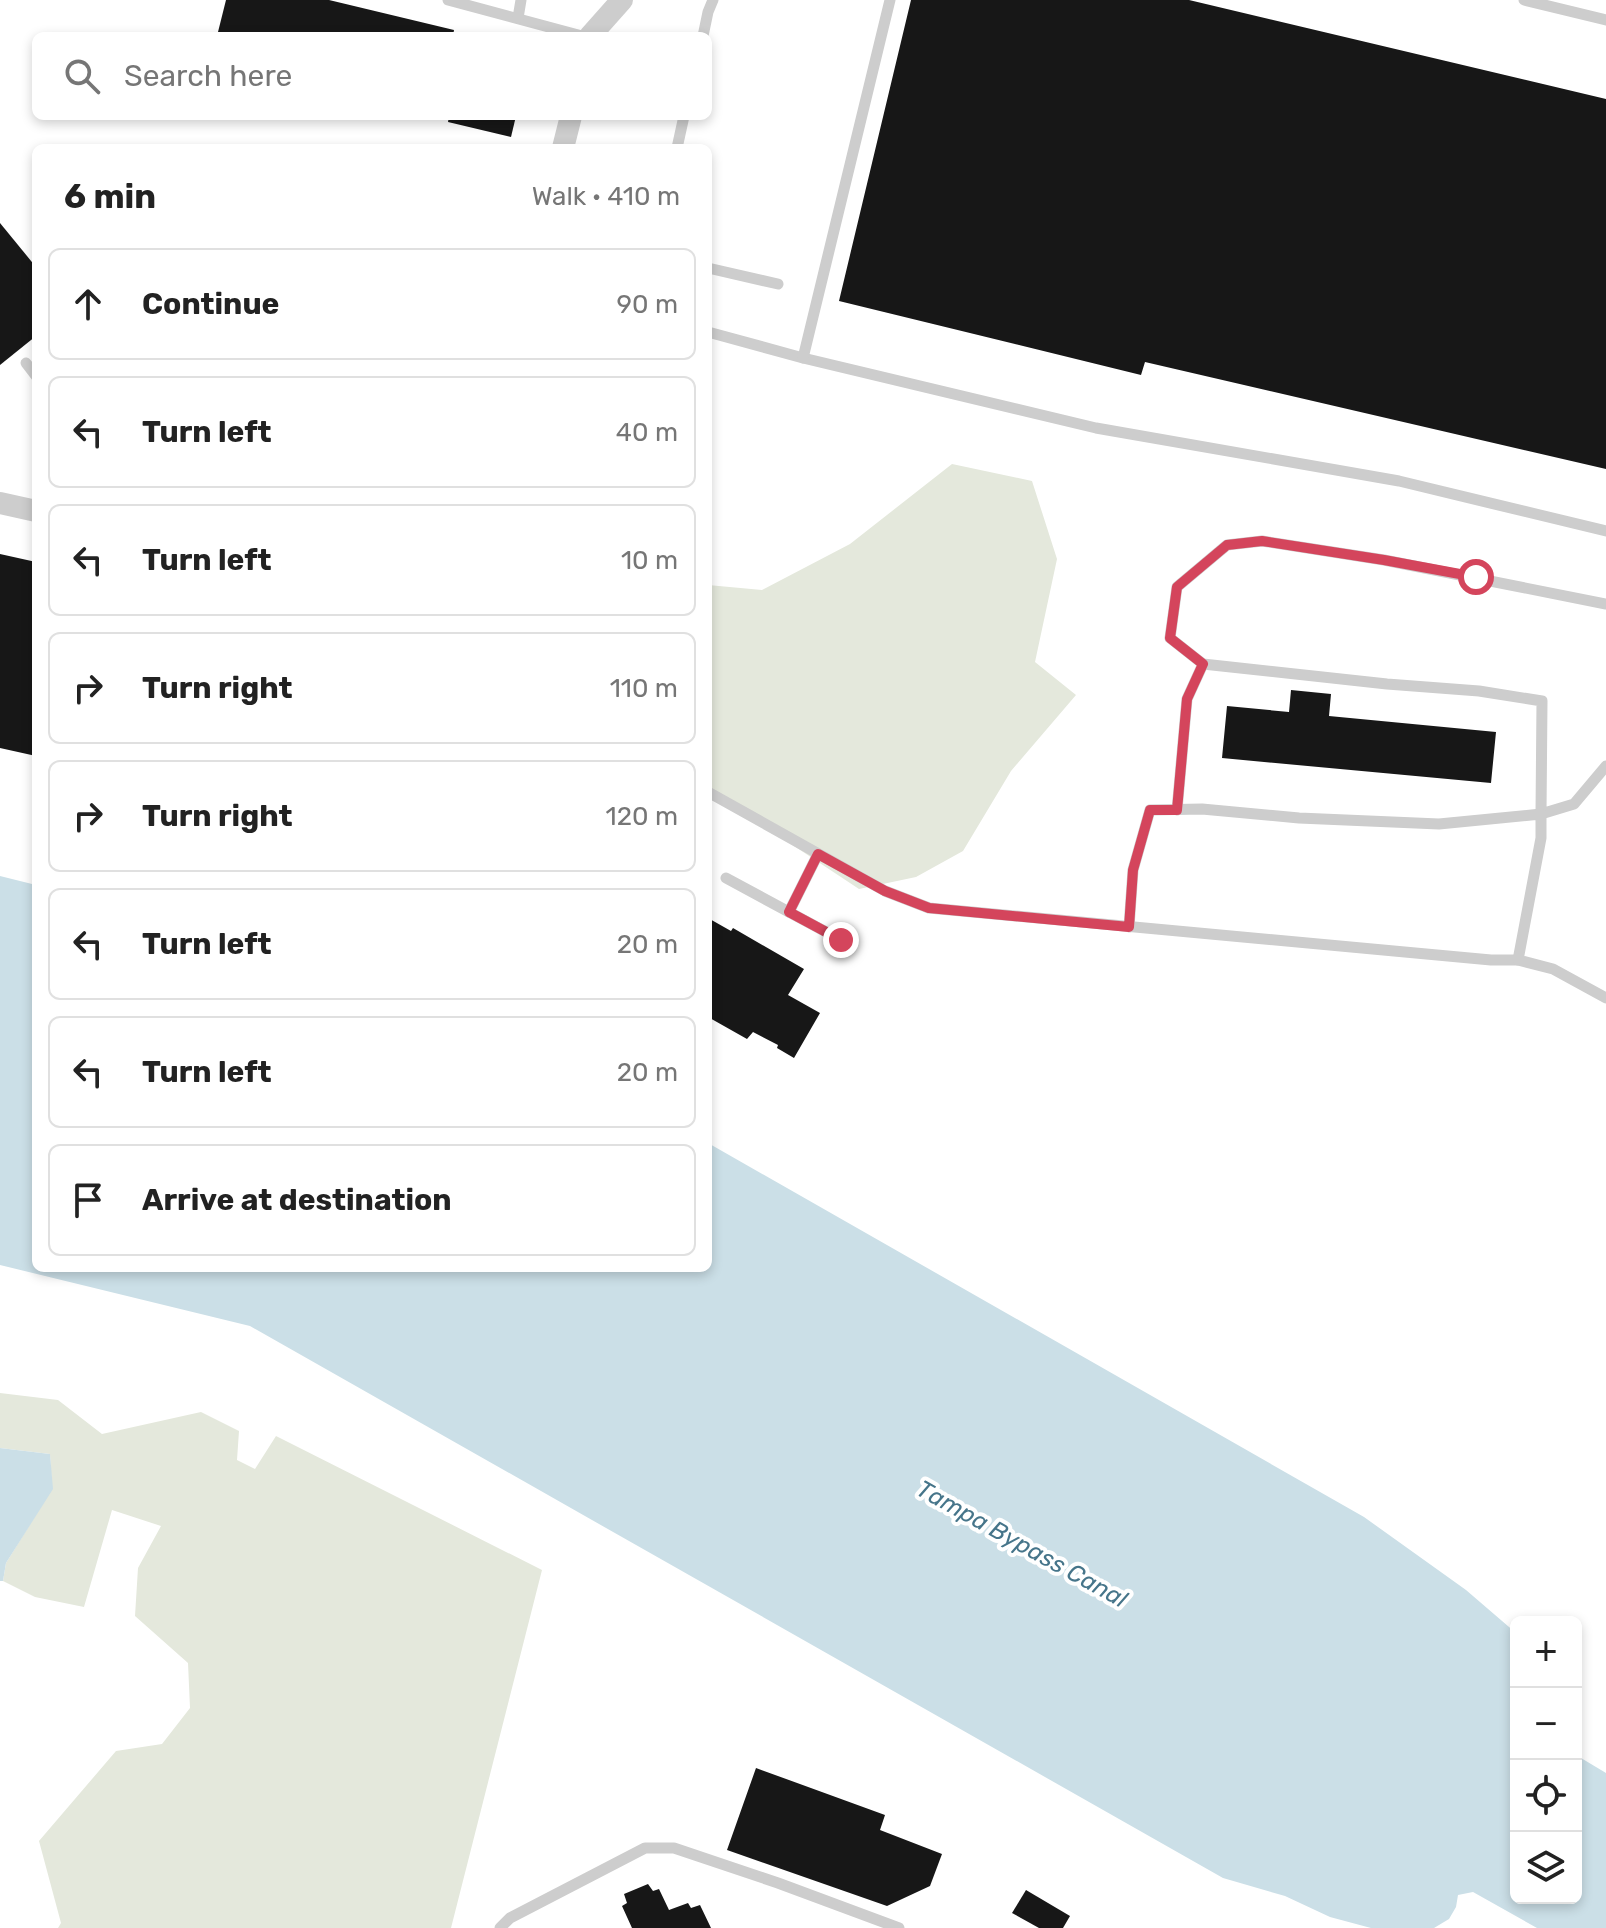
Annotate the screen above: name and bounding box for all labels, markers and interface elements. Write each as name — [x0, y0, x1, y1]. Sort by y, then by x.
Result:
search box — [32, 32, 712, 120]
icon: search — [60, 54, 104, 98]
text: Search here — [124, 58, 292, 94]
text: 6 min — [64, 176, 156, 217]
text: Walk · 410 m — [532, 181, 680, 212]
icon: ahead — [66, 282, 110, 326]
text: Continue — [142, 286, 279, 322]
text: 90 m — [617, 289, 678, 320]
icon: left — [66, 410, 110, 454]
text: Turn left — [142, 414, 272, 450]
text: 40 m — [616, 417, 678, 448]
icon: left — [66, 538, 110, 582]
text: Turn left — [142, 542, 272, 578]
text: 10 m — [621, 545, 678, 576]
route start — [1458, 559, 1494, 595]
icon: right — [66, 666, 110, 710]
text: Turn right — [142, 670, 293, 706]
text: 110 m — [610, 673, 678, 704]
icon: right — [66, 794, 110, 838]
text: Turn right — [142, 798, 293, 834]
text: 120 m — [606, 801, 678, 832]
icon: left — [66, 922, 110, 966]
route end — [823, 922, 859, 958]
text: Turn left — [142, 926, 272, 962]
text: 20 m — [617, 929, 678, 960]
icon: left — [66, 1050, 110, 1094]
text: Turn left — [142, 1054, 272, 1090]
text: 20 m — [617, 1057, 678, 1088]
icon: arrive — [66, 1178, 110, 1222]
text: Arrive at destination — [142, 1182, 452, 1218]
water label: Tampa Bypass Canal — [912, 1474, 1133, 1614]
map controls — [1510, 1616, 1582, 1904]
button: + — [1510, 1616, 1582, 1688]
button: − — [1510, 1688, 1582, 1760]
button: locate — [1510, 1760, 1582, 1832]
button: layers — [1510, 1832, 1582, 1904]

